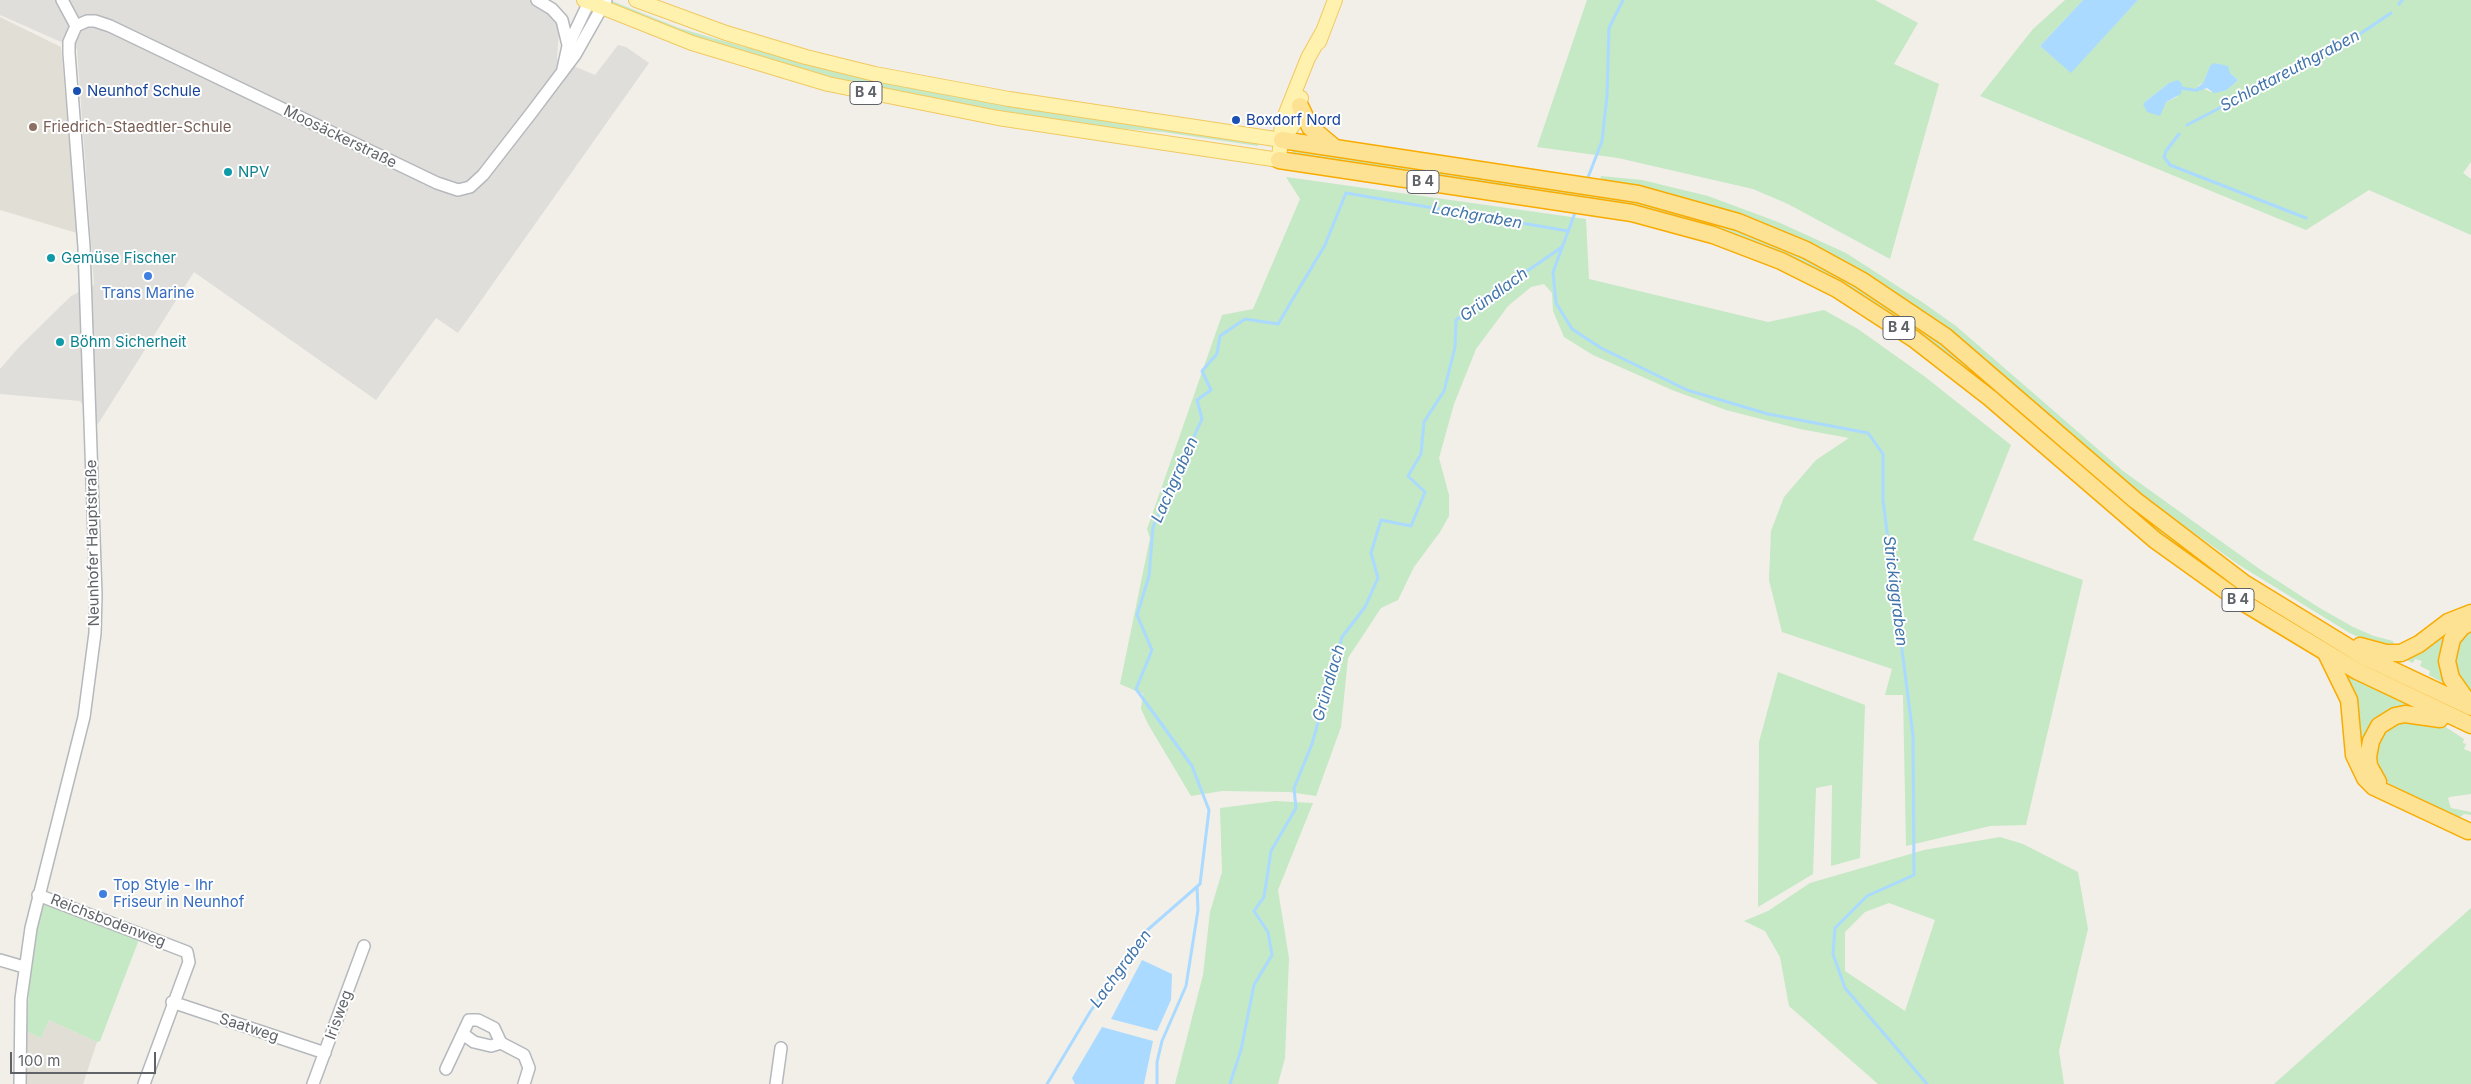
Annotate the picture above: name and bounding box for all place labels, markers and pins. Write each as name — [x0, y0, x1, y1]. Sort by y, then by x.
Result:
place label: Neunhof Schule — [87, 82, 201, 100]
marker: Neunhof Schule — [71, 85, 83, 97]
place label: Boxdorf Nord — [1246, 111, 1341, 129]
marker: Boxdorf Nord — [1230, 114, 1242, 126]
place label: Friedrich-Staedtler-Schule — [43, 118, 231, 136]
marker: Friedrich-Staedtler-Schule — [27, 121, 39, 133]
place label: NPV — [238, 163, 269, 181]
marker: NPV — [222, 166, 234, 178]
place label: Gemüse Fischer — [61, 249, 176, 267]
marker: Gemüse Fischer — [45, 252, 57, 264]
marker: Trans Marine — [142, 270, 154, 282]
place label: Trans Marine — [102, 284, 194, 302]
place label: Böhm Sicherheit — [70, 333, 187, 351]
marker: Böhm Sicherheit — [54, 336, 66, 348]
place label: Top Style - Ihr Friseur in Neunhof — [113, 876, 244, 911]
marker: Top Style - Ihr Friseur in Neunhof — [97, 888, 109, 900]

